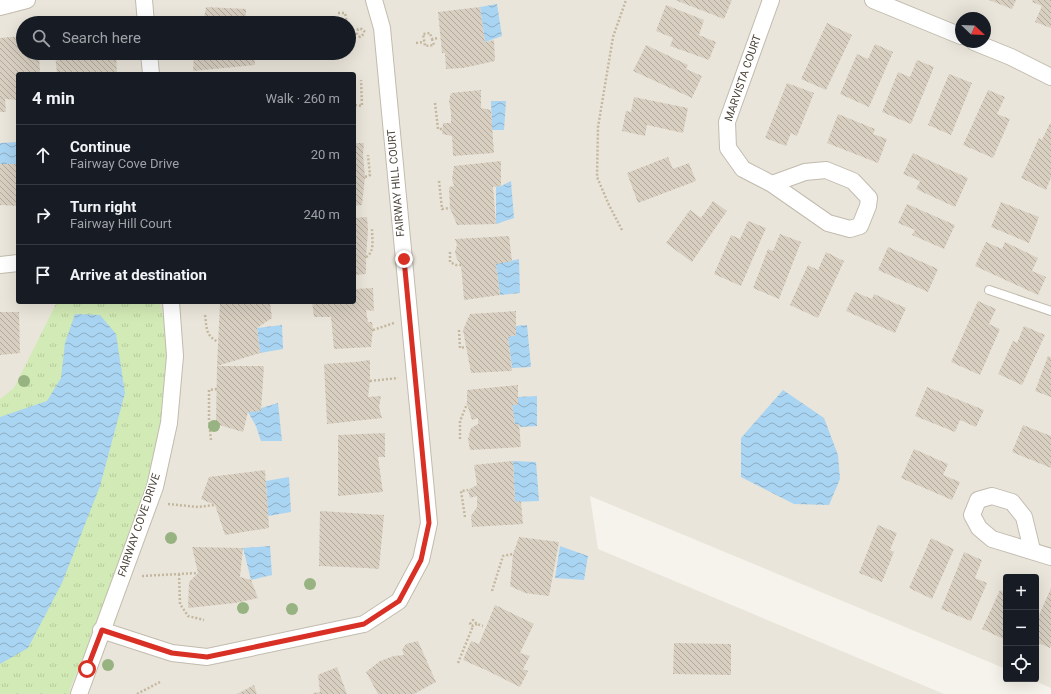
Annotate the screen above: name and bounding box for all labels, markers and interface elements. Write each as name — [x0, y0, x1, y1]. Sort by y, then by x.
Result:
north arrow — [955, 12, 991, 48]
search box — [16, 16, 356, 60]
icon: search — [30, 27, 52, 49]
text: Search here — [62, 29, 141, 47]
street label: MARVISTA COURT — [722, 33, 764, 123]
text: 4 min — [32, 88, 75, 108]
text: Walk · 260 m — [265, 91, 340, 106]
street label: FAIRWAY HILL COURT — [385, 128, 407, 237]
text: Continue — [70, 138, 131, 156]
icon: ahead — [32, 144, 54, 166]
text: 20 m — [311, 147, 340, 162]
text: Fairway Cove Drive — [70, 156, 179, 171]
text: Turn right — [70, 198, 136, 216]
icon: right — [32, 204, 54, 226]
text: 240 m — [303, 207, 340, 222]
text: Fairway Hill Court — [70, 216, 172, 231]
route end — [395, 250, 413, 268]
icon: arrive — [32, 264, 54, 286]
text: Arrive at destination — [70, 266, 207, 284]
street label: FAIRWAY COVE DRIVE — [115, 472, 163, 578]
map controls — [1003, 574, 1039, 682]
button: + — [1003, 574, 1039, 610]
button: − — [1003, 610, 1039, 646]
button: locate — [1003, 646, 1039, 682]
route start — [78, 660, 96, 678]

